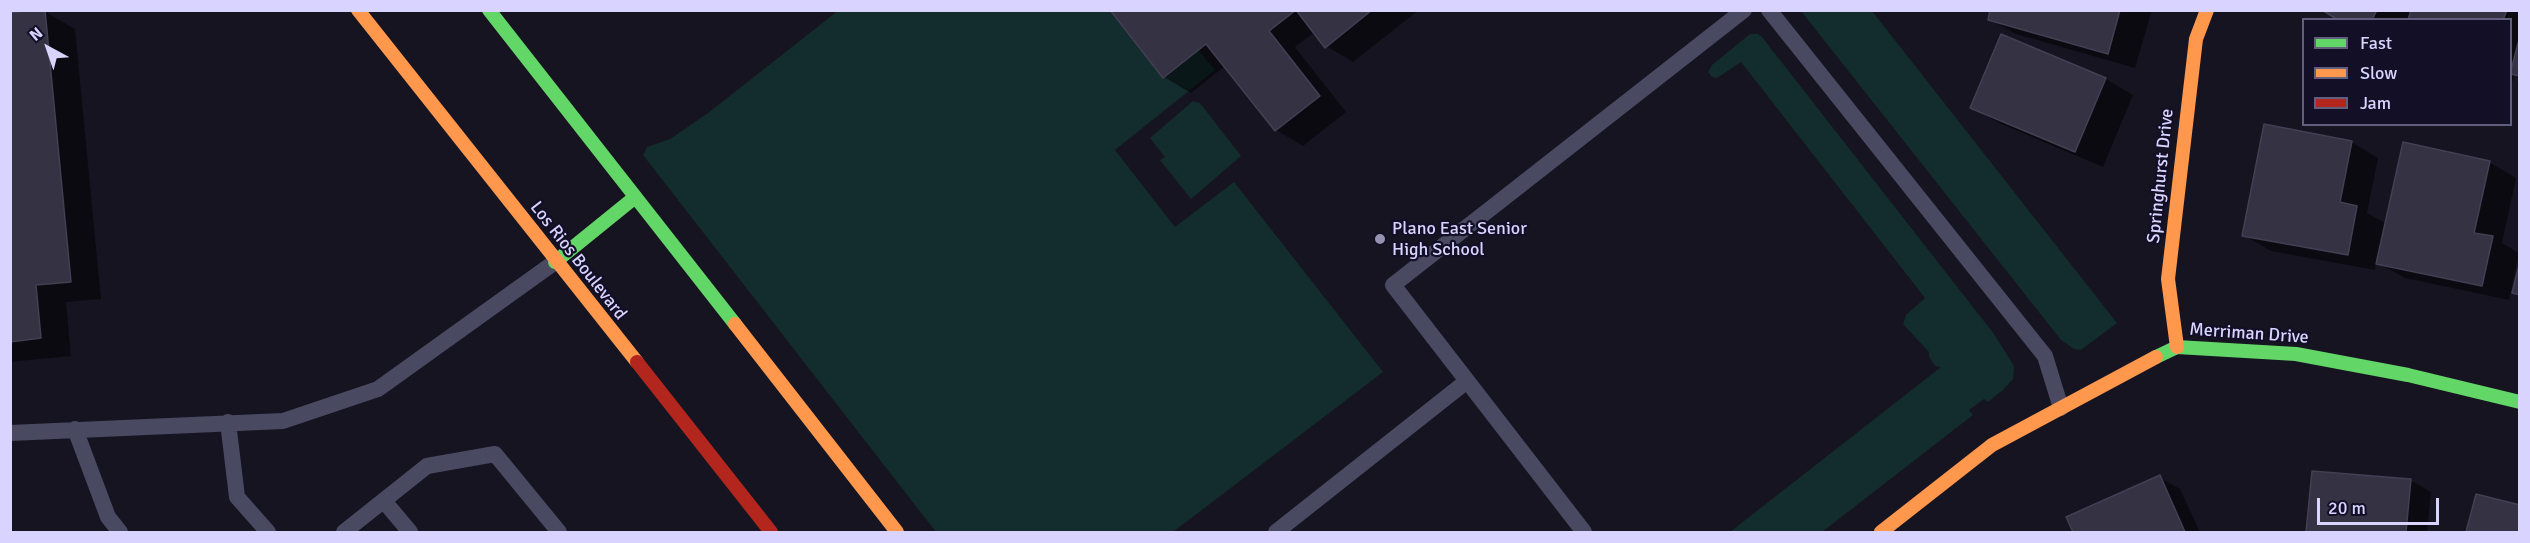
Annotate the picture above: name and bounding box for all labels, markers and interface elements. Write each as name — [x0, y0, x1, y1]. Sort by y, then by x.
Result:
north arrow — [18, 18, 78, 78]
legend — [2302, 18, 2512, 126]
text: N — [26, 23, 47, 45]
text: Fast — [2360, 32, 2392, 54]
text: Slow — [2360, 62, 2397, 84]
text: Jam — [2360, 92, 2391, 114]
street label: Springhurst Drive — [2143, 108, 2179, 244]
street label: Los Rios Boulevard — [525, 197, 631, 325]
place label: Plano East Senior High School — [1392, 218, 1527, 260]
marker: Plano East Senior High School — [1373, 232, 1387, 246]
street label: Merriman Drive — [2189, 319, 2309, 349]
scale bar — [2320, 486, 2442, 524]
text: 20 m — [2328, 497, 2366, 519]

